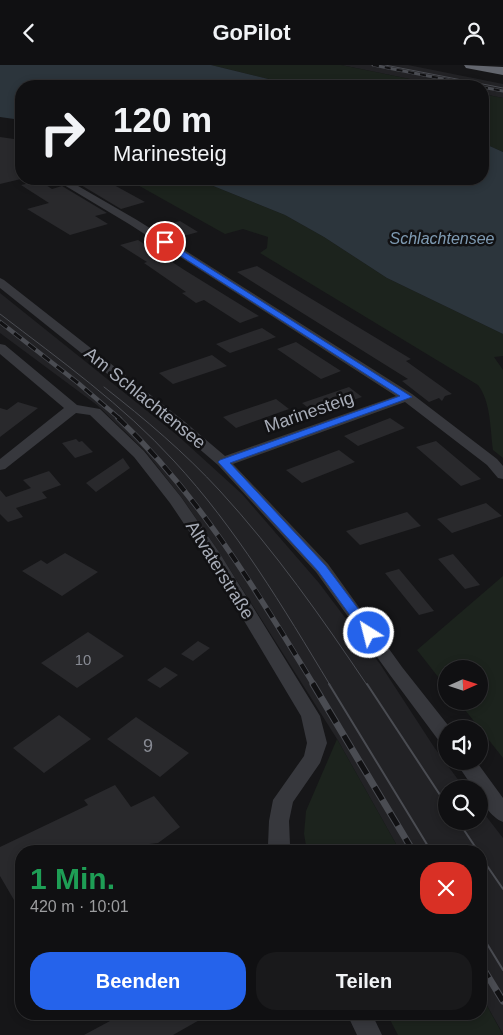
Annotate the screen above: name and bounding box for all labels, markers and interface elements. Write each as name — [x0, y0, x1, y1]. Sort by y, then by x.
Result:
icon: back — [15, 19, 43, 47]
icon: person — [460, 19, 488, 47]
text: GoPilot — [212, 20, 291, 45]
icon: right — [30, 100, 95, 165]
text: 120 m — [113, 100, 212, 139]
text: Marinesteig — [113, 141, 227, 166]
pin — [144, 221, 186, 263]
icon: arrive — [151, 228, 179, 256]
water label: Schlachtensee — [390, 230, 495, 247]
street label: Am Schlachtensee — [80, 343, 210, 453]
street label: Marinesteig — [262, 387, 356, 437]
street label: Altvaterstraße — [182, 517, 258, 623]
position arrow — [342, 606, 394, 658]
house number: 10 — [75, 651, 91, 668]
north arrow — [438, 660, 488, 710]
map controls — [438, 660, 488, 830]
button: sound — [438, 720, 488, 770]
house number: 9 — [143, 736, 153, 756]
button: search — [438, 780, 488, 830]
text: 1 Min. — [30, 862, 115, 895]
button: close — [420, 862, 472, 914]
text: 420 m · 10:01 — [30, 898, 129, 915]
button: Beenden — [30, 952, 246, 1010]
button: Teilen — [256, 952, 472, 1010]

